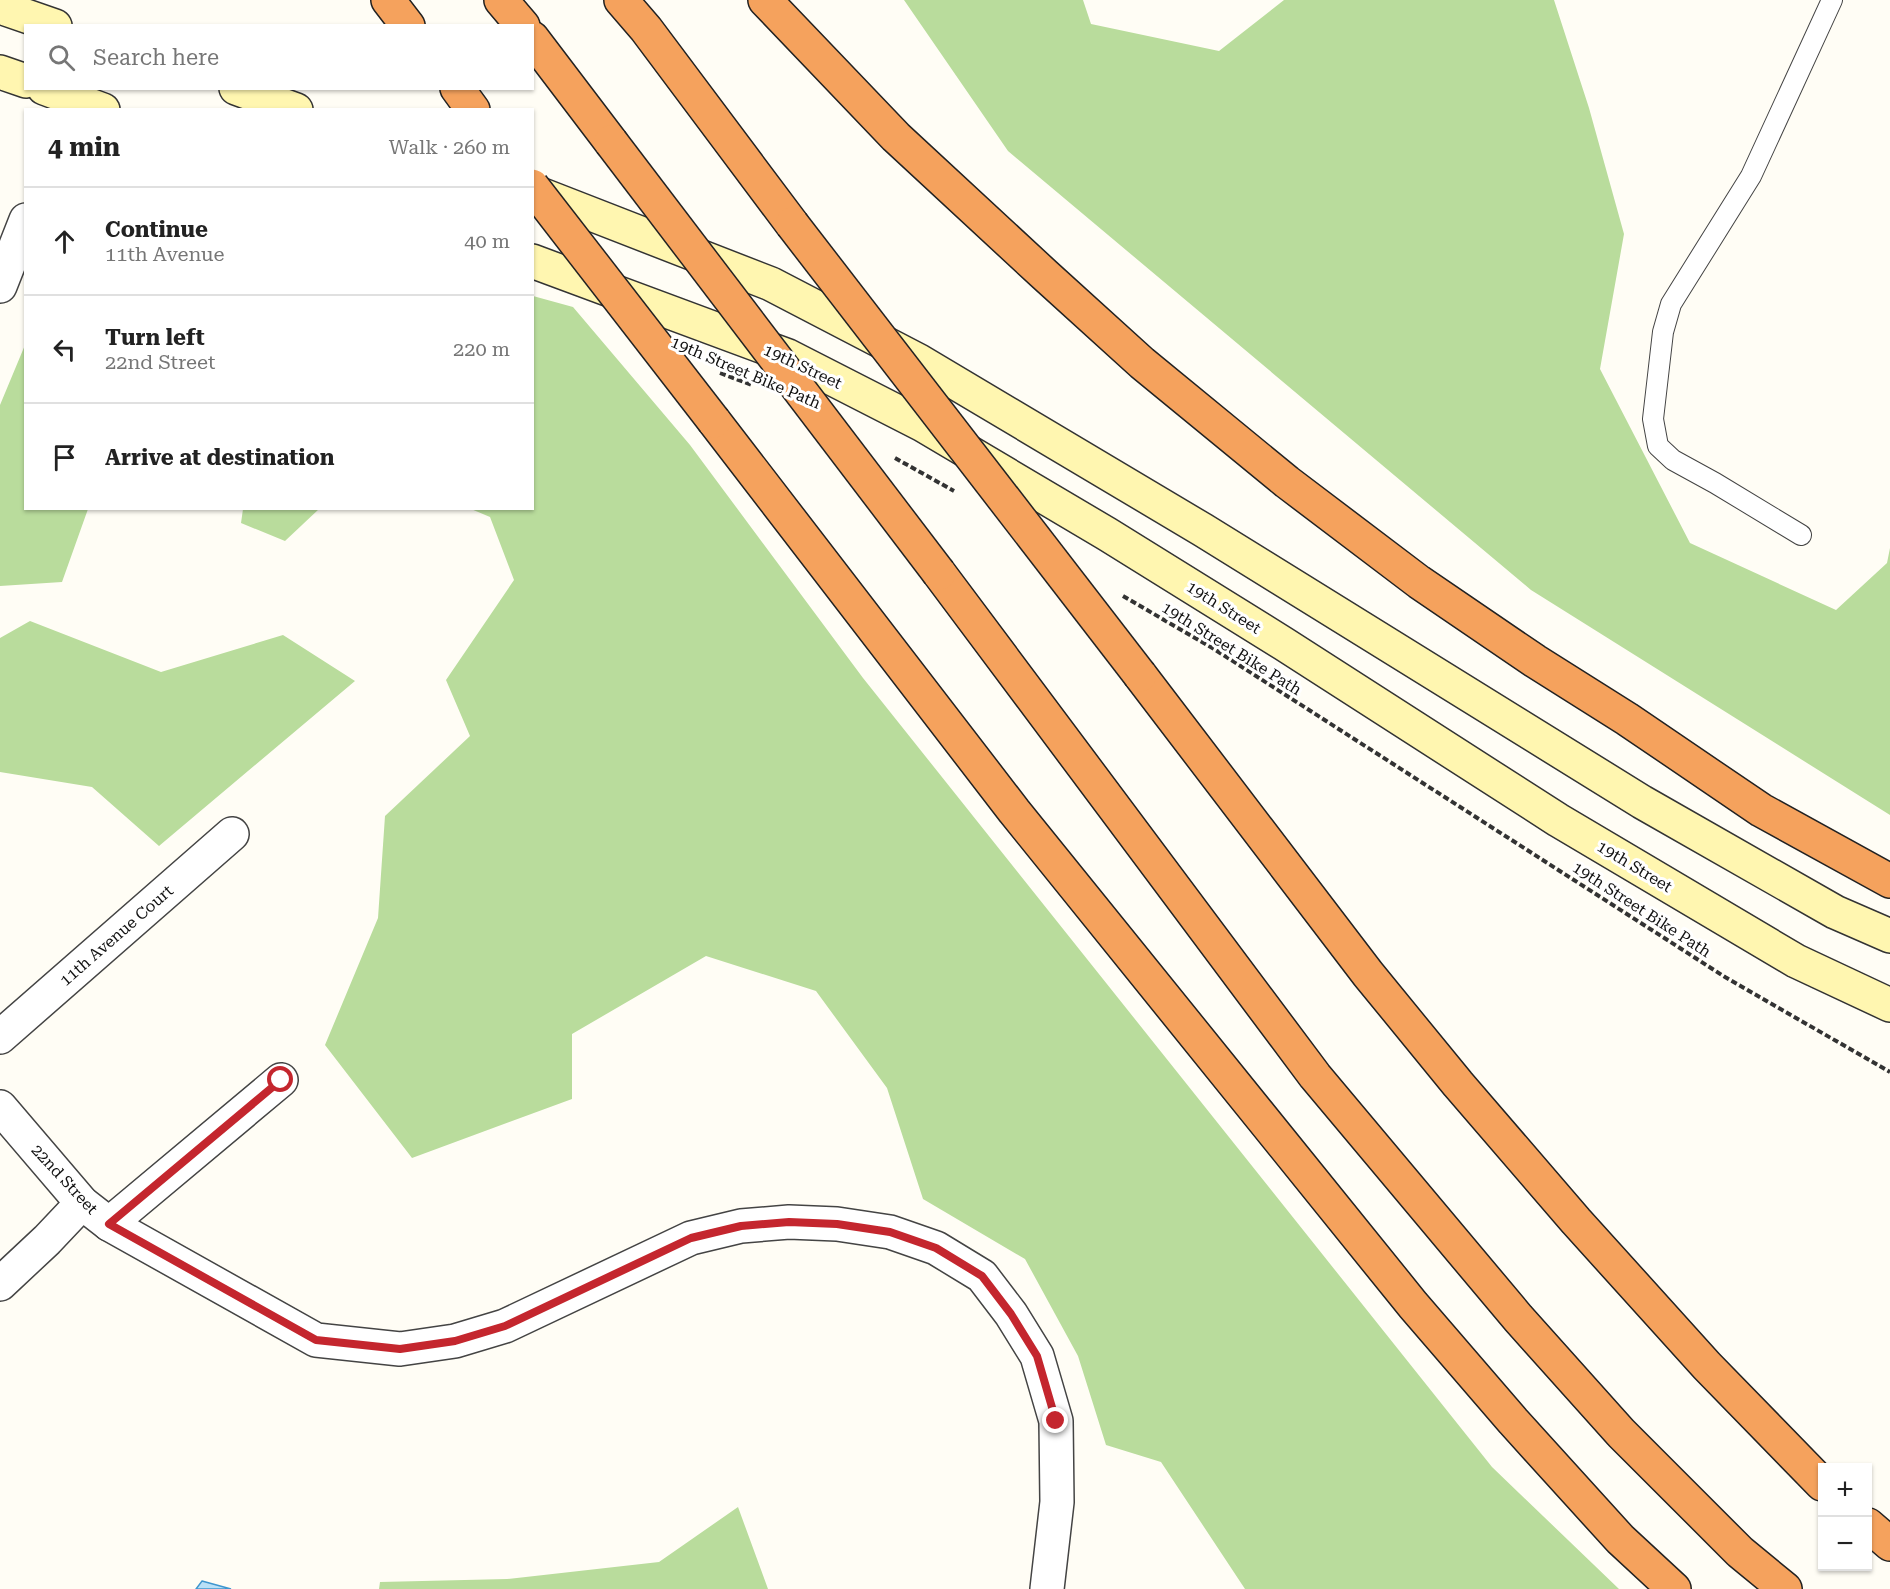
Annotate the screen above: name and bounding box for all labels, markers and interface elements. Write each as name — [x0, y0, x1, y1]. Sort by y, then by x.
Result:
search box — [24, 24, 534, 90]
icon: search — [45, 41, 78, 74]
text: Search here — [93, 45, 219, 70]
text: 4 min — [48, 132, 120, 162]
text: Walk · 260 m — [389, 135, 510, 159]
text: Continue — [105, 217, 208, 242]
icon: ahead — [48, 225, 81, 258]
text: 40 m — [464, 229, 510, 253]
text: 11th Avenue — [105, 242, 225, 266]
text: Turn left — [105, 325, 205, 350]
street label: 19th Street Bike Path — [668, 332, 824, 413]
icon: left — [48, 333, 81, 366]
text: 220 m — [453, 337, 510, 361]
street label: 19th Street — [761, 340, 845, 393]
text: 22nd Street — [105, 350, 216, 374]
icon: arrive — [48, 441, 81, 474]
text: Arrive at destination — [105, 445, 334, 470]
street label: 19th Street — [1183, 577, 1264, 638]
street label: 19th Street Bike Path — [1158, 598, 1305, 699]
street label: 19th Street — [1594, 837, 1676, 896]
street label: 19th Street Bike Path — [1569, 858, 1714, 961]
street label: 11th Avenue Court — [56, 881, 177, 990]
route start — [267, 1066, 293, 1092]
street label: 22nd Street — [28, 1141, 102, 1218]
route end — [1042, 1407, 1068, 1433]
map controls — [1818, 1463, 1872, 1571]
button: + — [1818, 1463, 1872, 1517]
button: − — [1818, 1517, 1872, 1571]

